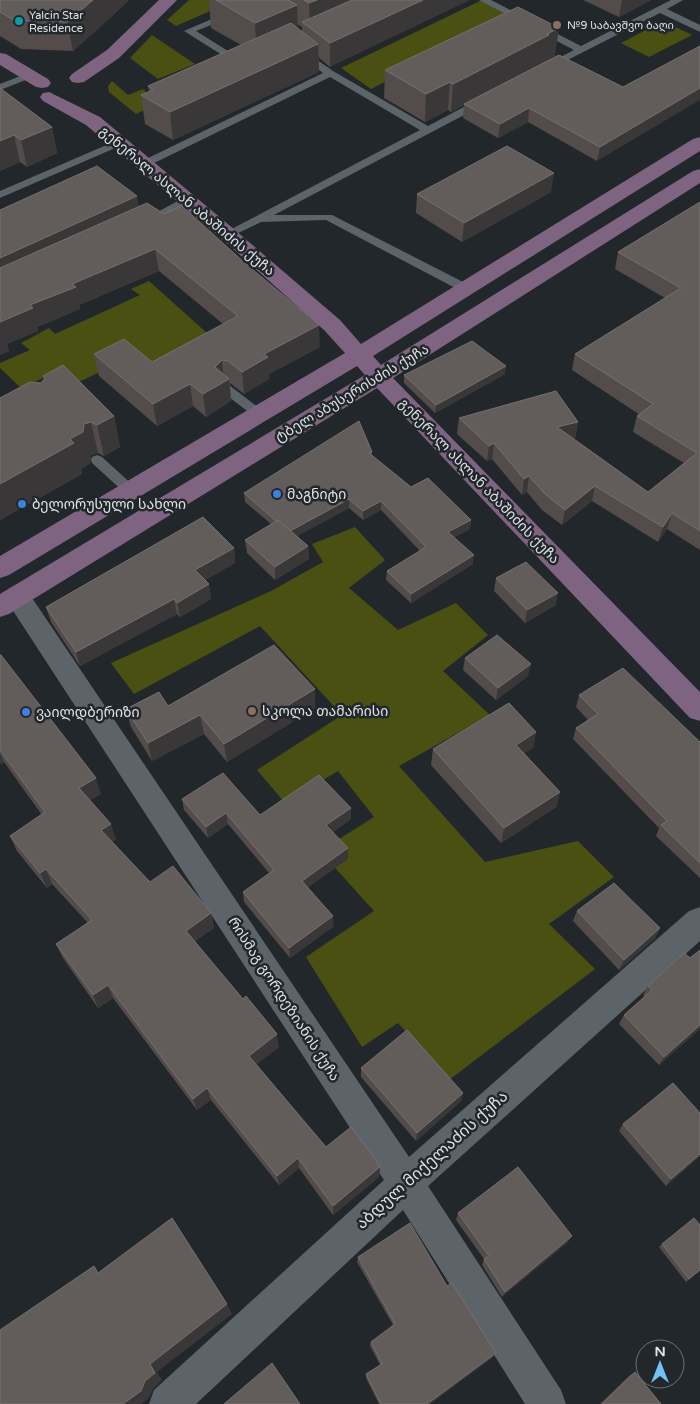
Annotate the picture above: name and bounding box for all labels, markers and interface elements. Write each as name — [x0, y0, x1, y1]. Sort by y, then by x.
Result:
place label: Yalcin Star Residence — [29, 9, 84, 35]
marker: Yalcin Star Residence — [13, 15, 25, 27]
marker: №9 საბავშვო ბაღი — [551, 19, 563, 31]
place label: №9 საბავშვო ბაღი — [567, 19, 674, 32]
street label: გენერალ ასლან აბაშიძის ქუჩა — [96, 123, 278, 279]
street label: ტბელ აბუსერისძის ქუჩა — [272, 340, 432, 446]
street label: გენერალ ასლან აბაშიძის ქუჩა — [395, 395, 563, 567]
place label: მაგნიტი — [287, 486, 346, 503]
marker: მაგნიტი — [271, 488, 283, 500]
place label: ბელორუსული სახლი — [32, 496, 186, 513]
marker: ბელორუსული სახლი — [16, 498, 28, 510]
place label: სკოლა თამარისი — [262, 703, 388, 720]
place label: ვაილდბერიზი — [36, 704, 140, 721]
marker: სკოლა თამარისი — [246, 705, 258, 717]
marker: ვაილდბერიზი — [20, 706, 32, 718]
street label: რისმაგ გორდეზიანის ქუჩა — [225, 914, 343, 1084]
street label: აბდულ მიქელაძის ქუჩა — [352, 1086, 512, 1234]
north arrow — [635, 1339, 685, 1389]
text: N — [654, 1343, 666, 1360]

